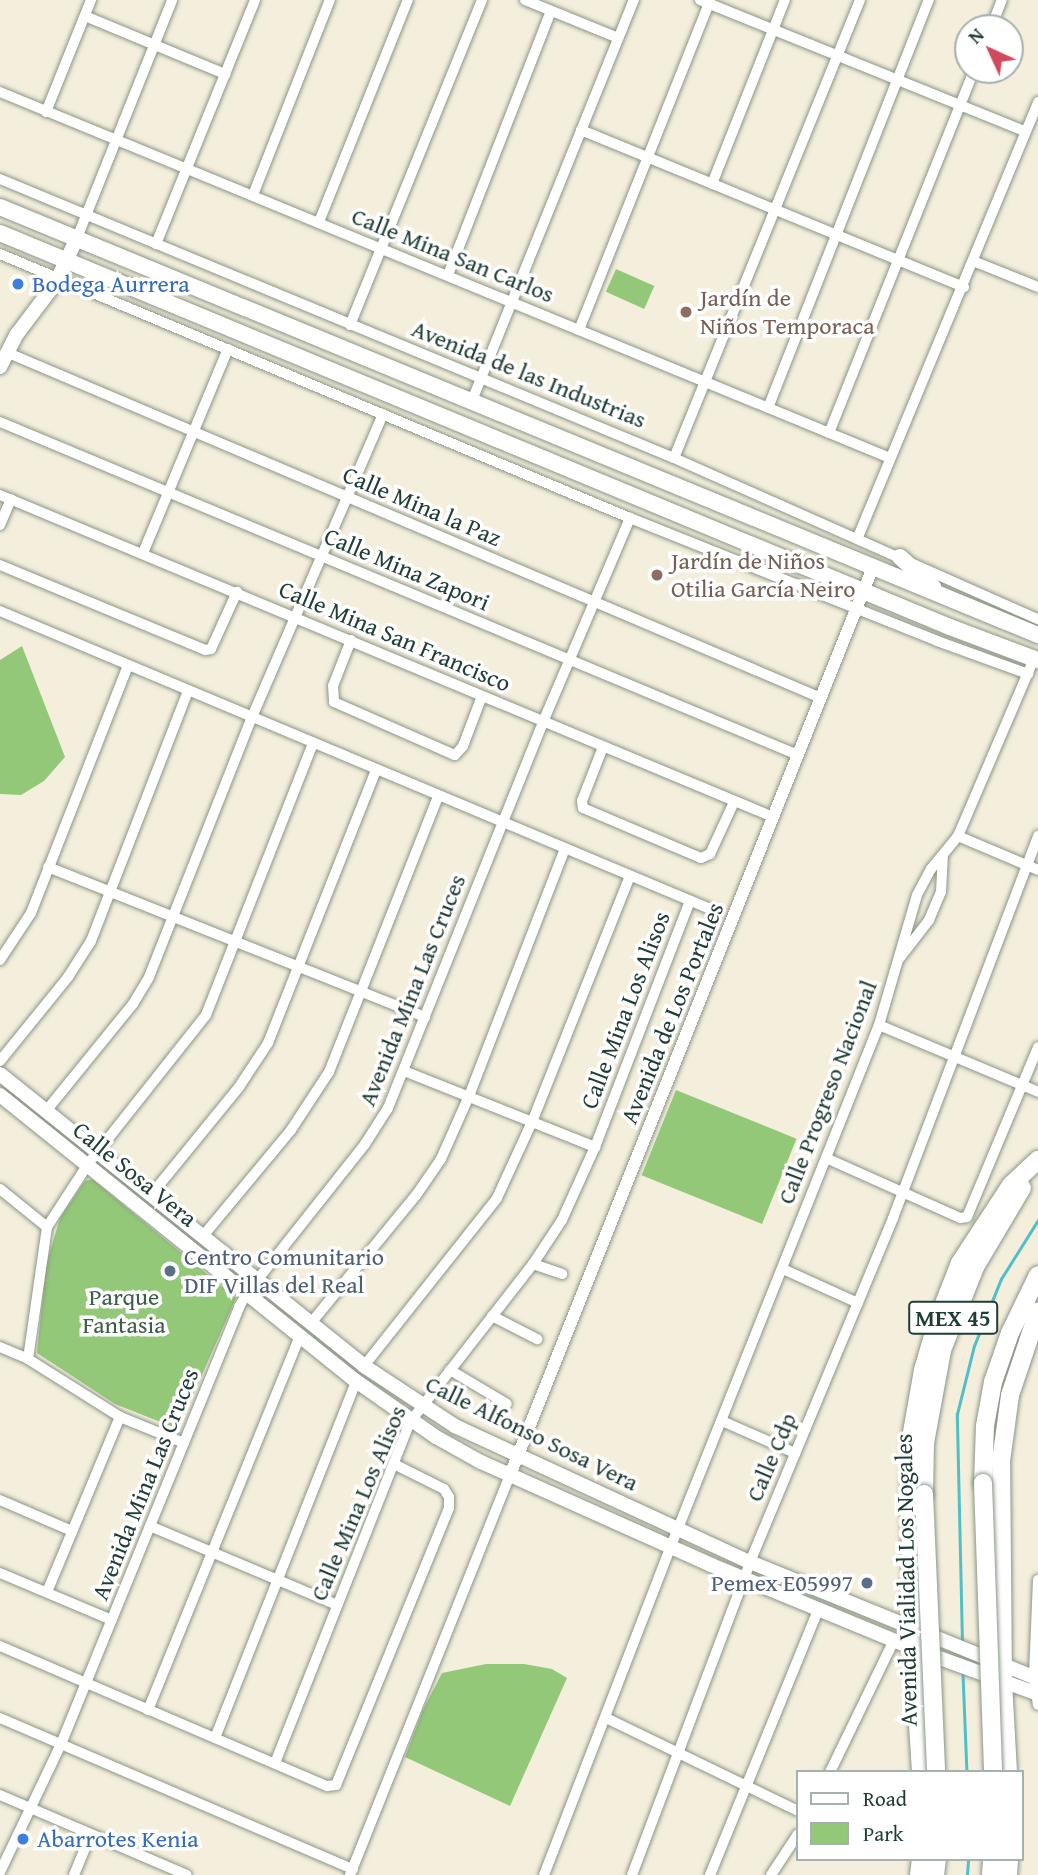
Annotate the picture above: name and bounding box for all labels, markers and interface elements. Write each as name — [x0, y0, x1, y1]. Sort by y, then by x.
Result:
north arrow — [954, 14, 1024, 84]
text: N — [961, 21, 990, 50]
street label: Calle Mina San Carlos — [348, 201, 558, 309]
place label: Bodega Aurrera — [32, 270, 190, 298]
marker: Bodega Aurrera — [10, 276, 26, 292]
place label: Jardín de Niños Temporaca — [700, 284, 875, 340]
marker: Jardín de Niños Temporaca — [678, 304, 694, 320]
street label: Avenida de las Industrias — [408, 314, 650, 434]
street label: Calle Mina la Paz — [339, 460, 505, 552]
street label: Calle Mina Zapori — [320, 521, 494, 617]
place label: Jardín de Niños Otilia García Neiro — [671, 547, 855, 603]
marker: Jardín de Niños Otilia García Neiro — [649, 567, 665, 583]
street label: Calle Mina San Francisco — [275, 574, 515, 698]
street label: Avenida Mina Las Cruces — [352, 870, 472, 1110]
street label: Avenida de Los Portales — [614, 898, 730, 1128]
street label: Calle Mina Los Alisos — [574, 907, 676, 1113]
street label: Calle Progreso Nacional — [771, 976, 883, 1208]
street label: Calle Sosa Vera — [67, 1115, 203, 1233]
place label: Centro Comunitario DIF Villas del Real — [184, 1243, 384, 1299]
marker: Centro Comunitario DIF Villas del Real — [162, 1263, 178, 1279]
park label: Parque Fantasia — [82, 1283, 166, 1339]
road number: MEX 45 — [908, 1298, 998, 1338]
street label: Avenida Mina Las Cruces — [85, 1364, 205, 1604]
street label: Calle Alfonso Sosa Vera — [421, 1369, 643, 1497]
street label: Calle Mina Los Alisos — [304, 1401, 412, 1605]
street label: Calle Cdp — [740, 1408, 802, 1506]
street label: Avenida Vialidad Los Nogales — [889, 1433, 923, 1727]
place label: Pemex E05997 — [711, 1569, 853, 1597]
marker: Pemex E05997 — [859, 1575, 875, 1591]
legend — [796, 1770, 1024, 1861]
text: Road — [863, 1783, 907, 1814]
text: Park — [863, 1818, 904, 1849]
place label: Abarrotes Kenia — [37, 1825, 199, 1853]
marker: Abarrotes Kenia — [15, 1831, 31, 1847]

